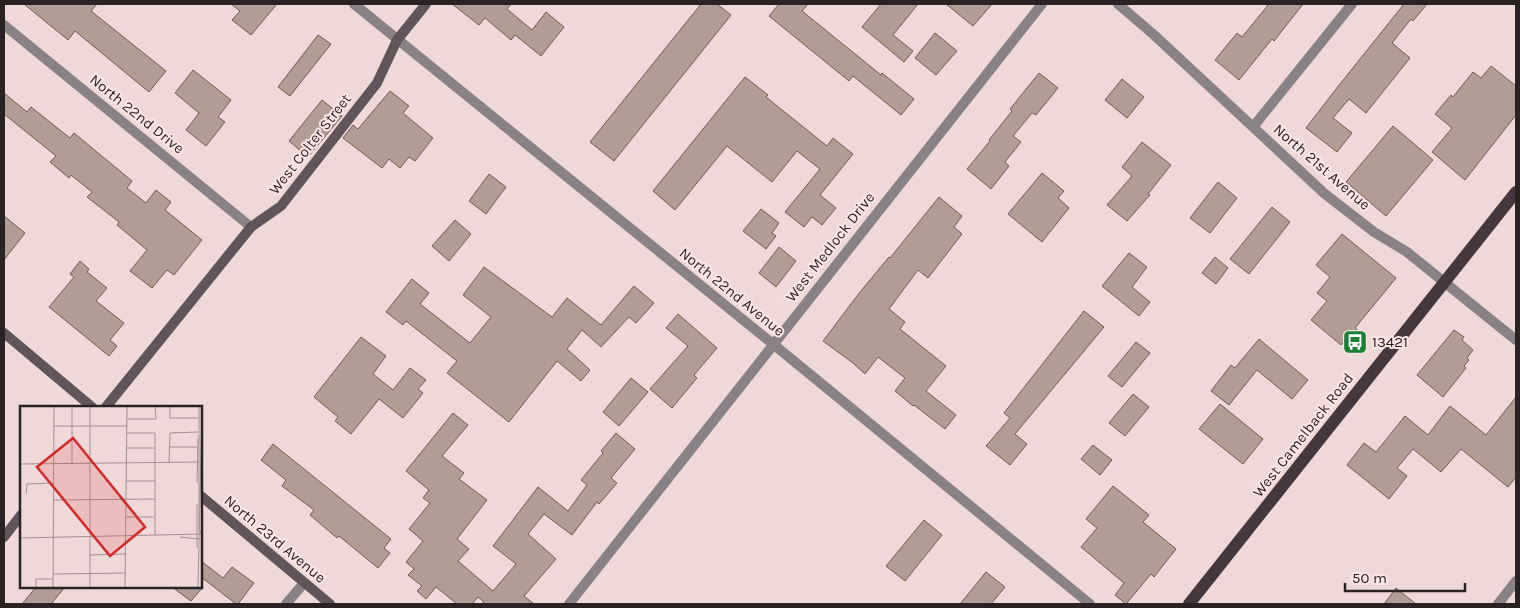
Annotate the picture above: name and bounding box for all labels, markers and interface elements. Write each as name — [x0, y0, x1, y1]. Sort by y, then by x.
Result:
street label: North 22nd Drive — [86, 70, 188, 158]
street label: West Colter Street — [265, 90, 355, 198]
street label: North 21st Avenue — [1270, 120, 1374, 214]
street label: West Medlock Drive — [782, 189, 878, 305]
street label: North 22nd Avenue — [676, 244, 788, 340]
bus stop icon: 13421 — [1342, 329, 1368, 355]
place label: 13421 — [1372, 333, 1408, 351]
street label: West Camelback Road — [1249, 369, 1357, 501]
inset map — [20, 406, 202, 588]
street label: North 23rd Avenue — [221, 491, 329, 587]
scale bar — [1345, 560, 1465, 592]
text: 50 m — [1352, 569, 1387, 587]

